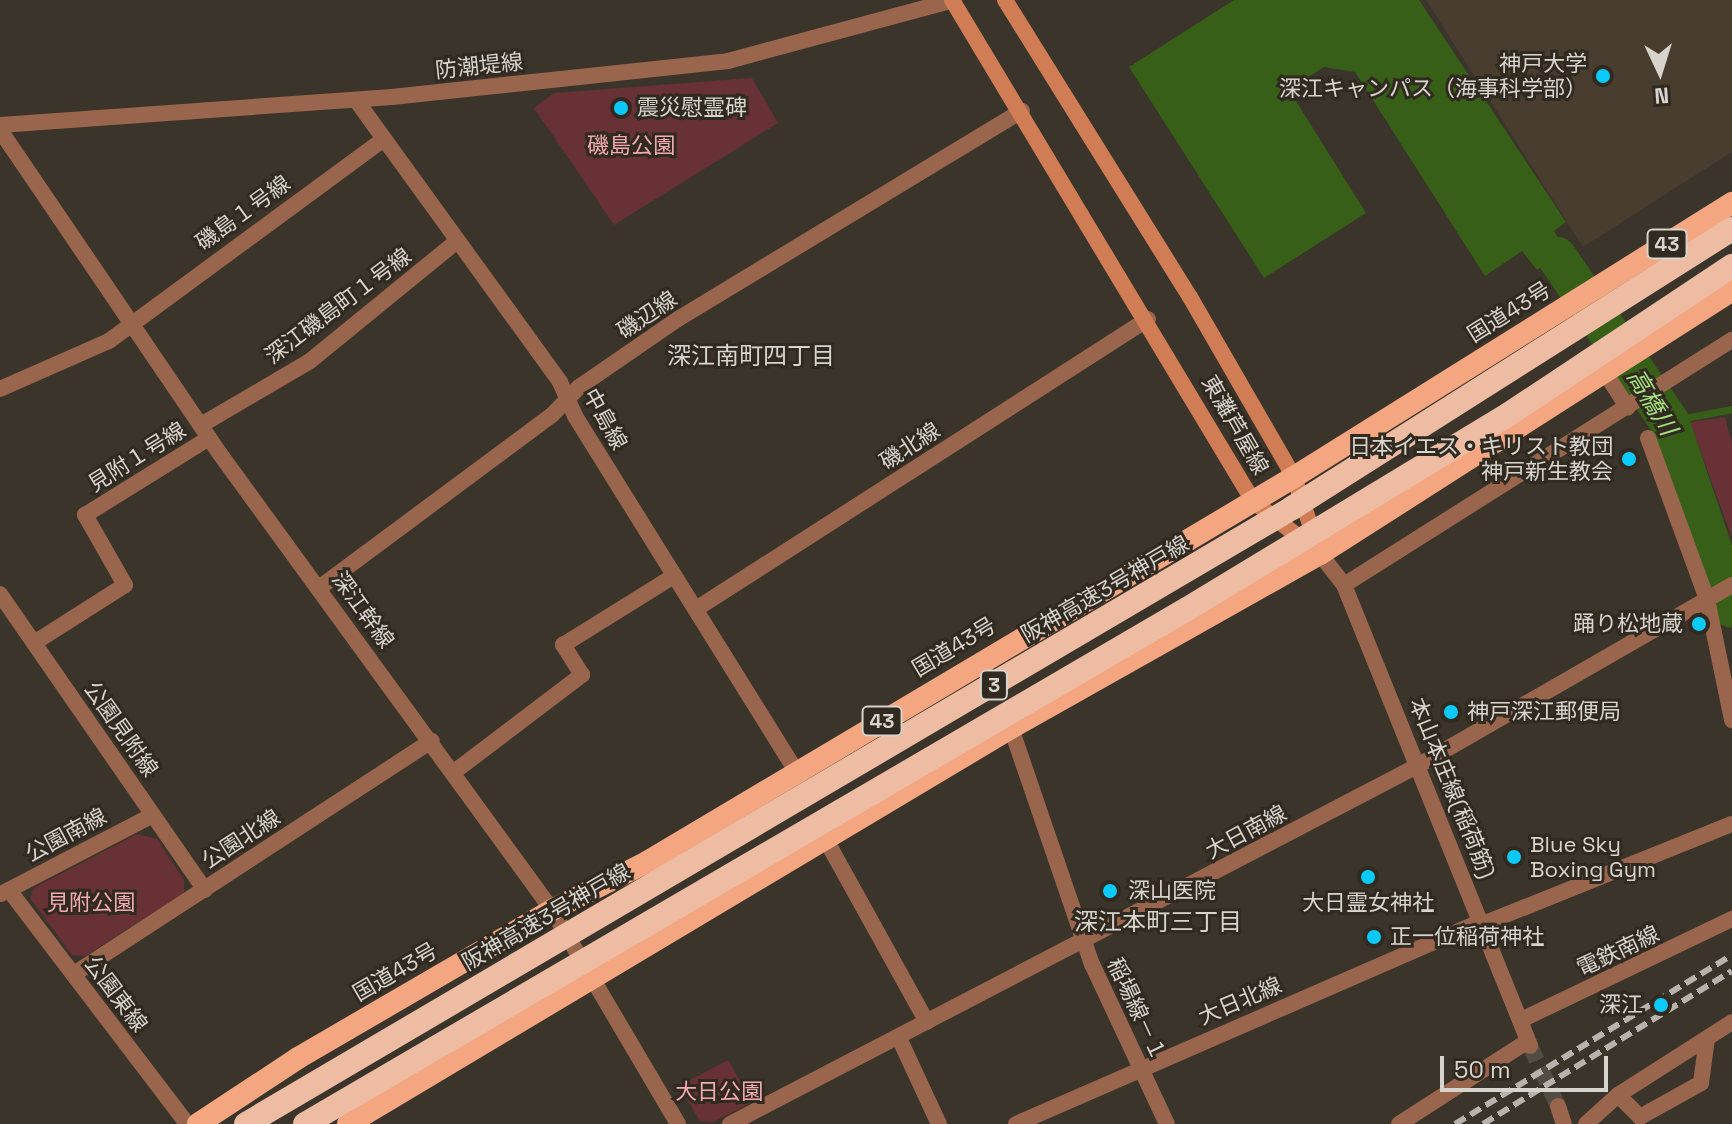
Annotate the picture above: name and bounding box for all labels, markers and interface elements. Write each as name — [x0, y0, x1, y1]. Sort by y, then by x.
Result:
north arrow — [1620, 32, 1700, 112]
street label: 防潮堤線 — [434, 48, 524, 84]
place label: 神戸大学 深江キャンパス（海事科学部） — [1279, 50, 1587, 102]
marker: 神戸大学 深江キャンパス（海事科学部） — [1594, 67, 1612, 85]
text: N — [1653, 81, 1670, 110]
place label: 震災慰霊碑 — [637, 95, 747, 121]
marker: 震災慰霊碑 — [612, 99, 630, 117]
park label: 磯島公園 — [587, 133, 675, 159]
street label: 磯島１号線 — [191, 170, 295, 256]
road number: 43 — [1645, 228, 1689, 260]
street label: 深江磯島町１号線 — [260, 242, 416, 370]
street label: 国道43号 — [1463, 276, 1555, 348]
street label: 磯辺線 — [612, 286, 682, 344]
district label: 深江南町四丁目 — [667, 342, 835, 370]
water label: 高橋川 — [1621, 364, 1683, 440]
street label: 東灘芦屋線 — [1196, 371, 1274, 479]
street label: 中島線 — [577, 384, 633, 454]
street label: 見附１号線 — [83, 417, 191, 497]
street label: 磯北線 — [875, 417, 945, 475]
place label: 日本イエス・キリスト教団 神戸新生教会 — [1349, 433, 1613, 484]
marker: 日本イエス・キリスト教団 神戸新生教会 — [1620, 450, 1638, 468]
street label: 阪神高速3号神戸線 — [1016, 530, 1194, 648]
street label: 深江幹線 — [326, 567, 400, 653]
place label: 踊り松地蔵 — [1573, 611, 1683, 637]
street label: 国道43号 — [907, 612, 1001, 682]
marker: 踊り松地蔵 — [1690, 615, 1708, 633]
road number: 3 — [978, 669, 1010, 701]
street label: 公園見附線 — [79, 676, 163, 782]
street label: 本山本庄線(稲荷筋) — [1404, 694, 1500, 882]
place label: 神戸深江郵便局 — [1467, 699, 1621, 725]
marker: 神戸深江郵便局 — [1442, 703, 1460, 721]
road number: 43 — [860, 705, 904, 737]
street label: 大日南線 — [1201, 800, 1291, 864]
street label: 公園南線 — [21, 803, 111, 867]
street label: 公園北線 — [197, 804, 285, 874]
place label: Blue Sky Boxing Gym — [1530, 831, 1656, 882]
marker: Blue Sky Boxing Gym — [1505, 848, 1523, 866]
street label: 阪神高速3号神戸線 — [457, 858, 635, 976]
marker: 大日霊女神社 — [1359, 868, 1377, 886]
place label: 深山医院 — [1128, 878, 1216, 904]
marker: 深山医院 — [1099, 880, 1121, 902]
park label: 見附公園 — [47, 890, 135, 916]
place label: 大日霊女神社 — [1302, 890, 1434, 916]
district label: 深江本町三丁目 — [1074, 908, 1242, 936]
street label: 電鉄南線 — [1573, 920, 1663, 982]
place label: 正一位稲荷神社 — [1390, 924, 1544, 950]
marker: 正一位稲荷神社 — [1365, 928, 1383, 946]
street label: 国道43号 — [348, 937, 442, 1007]
street label: 公園東線 — [79, 951, 153, 1037]
street label: 稲場線－１ — [1102, 954, 1172, 1064]
street label: 大日北線 — [1194, 972, 1286, 1030]
place label: 深江 — [1599, 992, 1643, 1018]
marker: 深江 — [1650, 994, 1672, 1016]
scale bar — [1444, 1040, 1612, 1090]
text: 50 m — [1454, 1054, 1511, 1085]
park label: 大日公園 — [675, 1079, 763, 1105]

